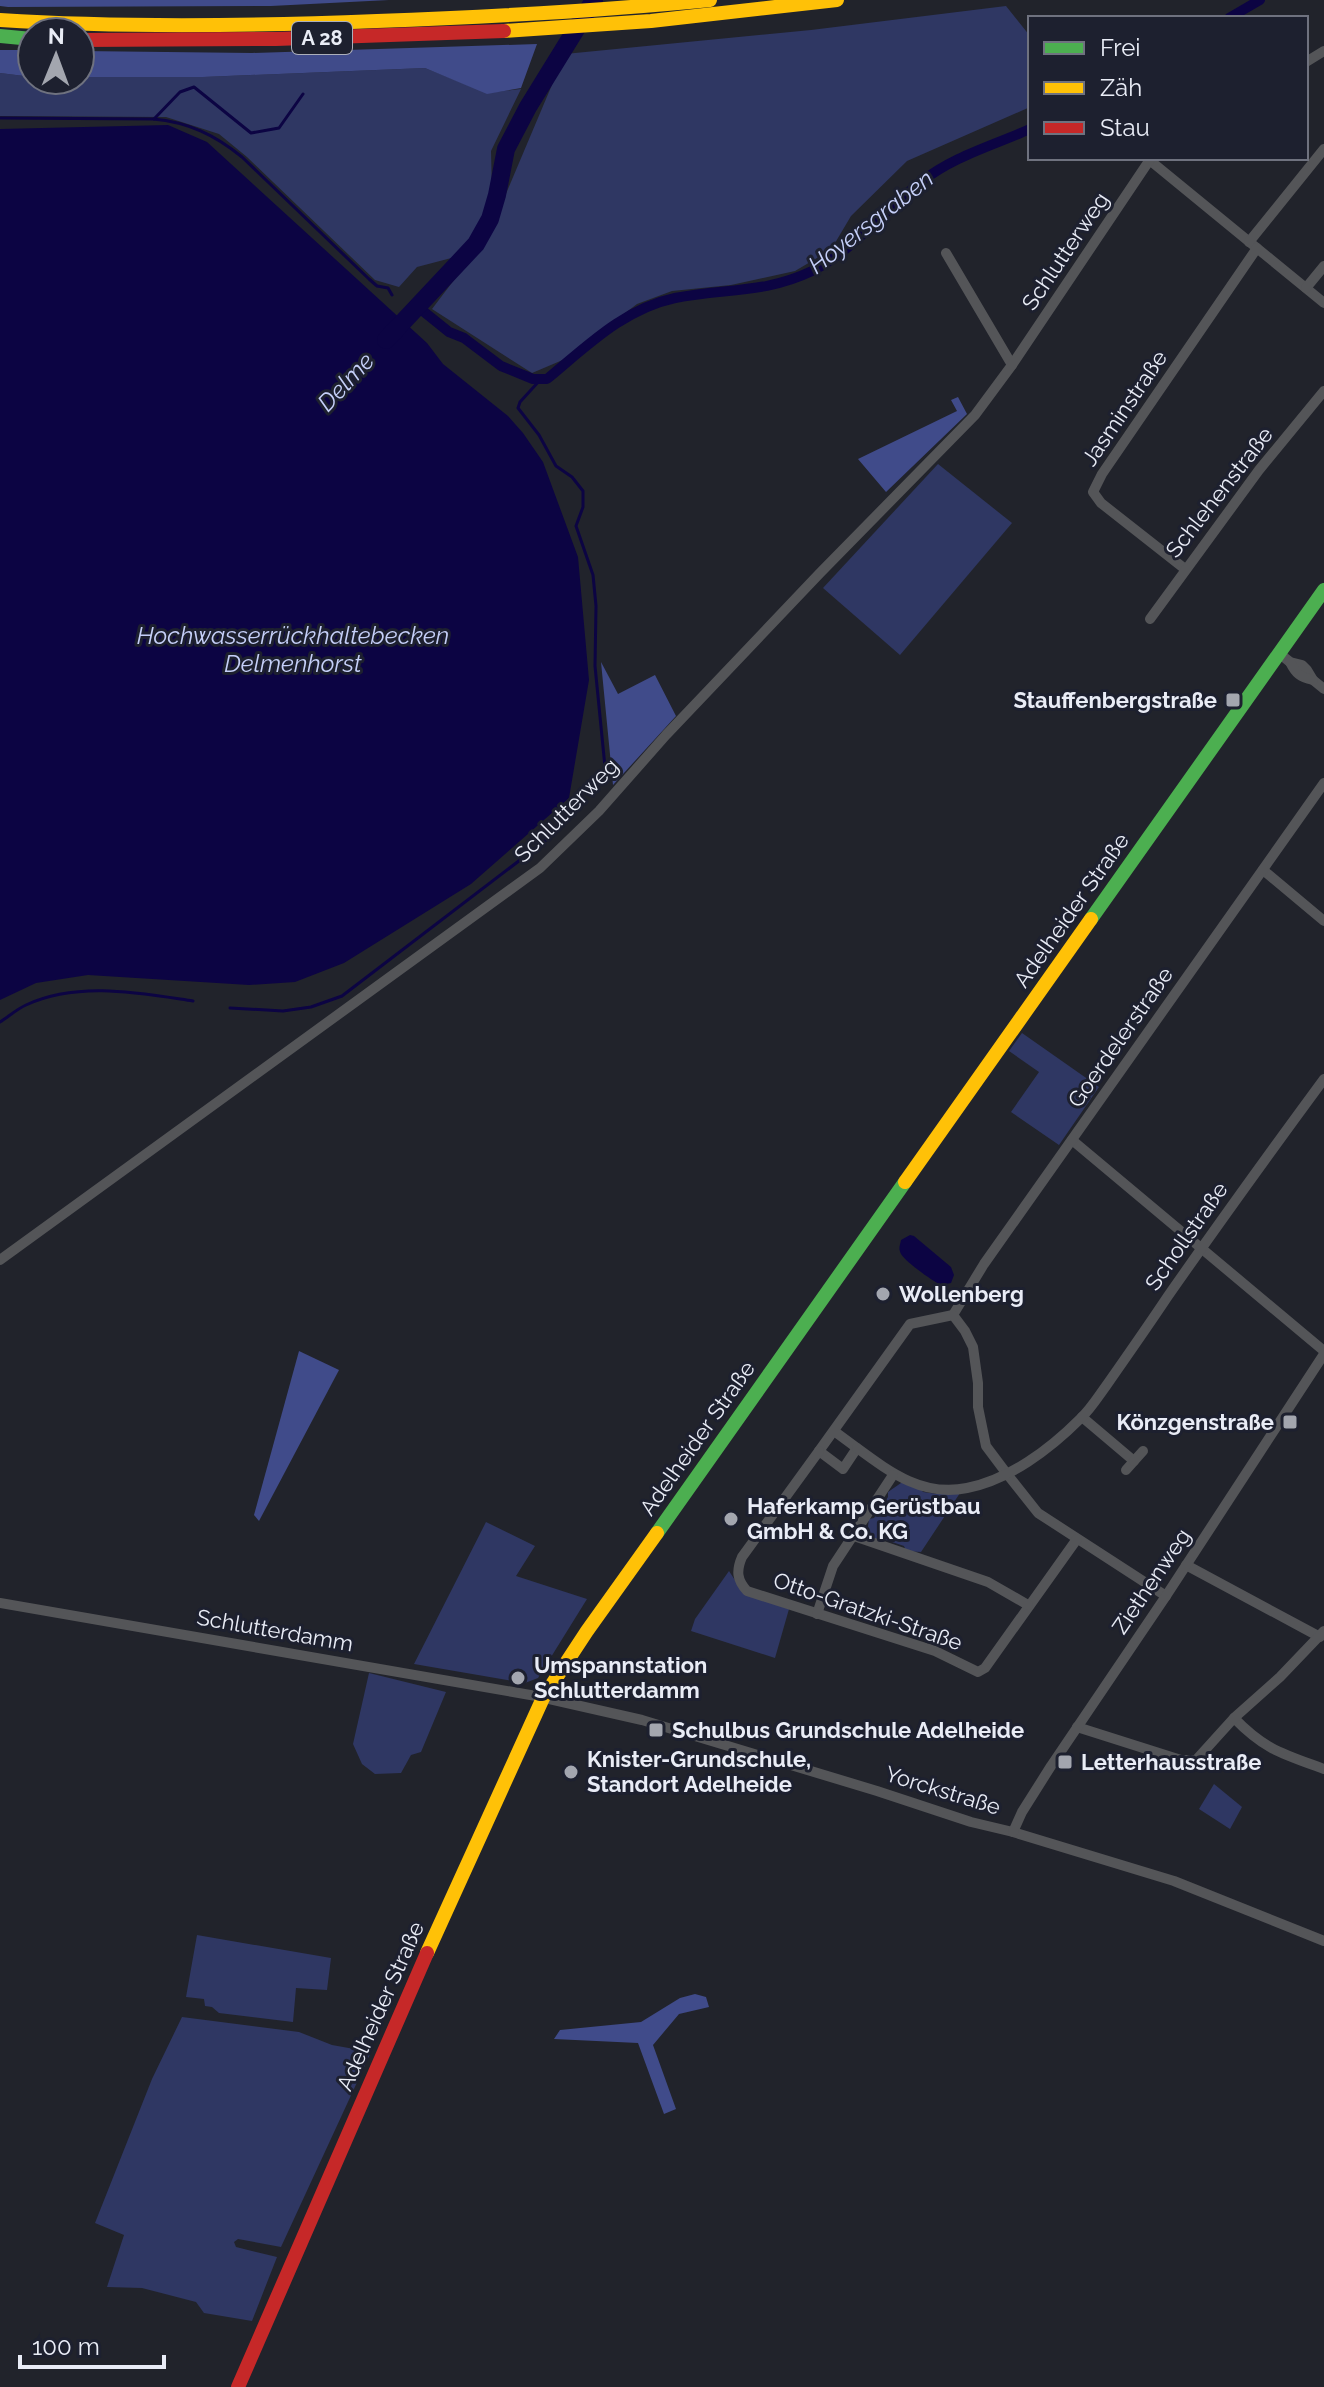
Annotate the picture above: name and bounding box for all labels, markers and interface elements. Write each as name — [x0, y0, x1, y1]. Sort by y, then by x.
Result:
north arrow — [16, 16, 96, 96]
legend — [1028, 16, 1308, 160]
road number: A 28 — [292, 22, 352, 54]
text: N — [48, 23, 65, 49]
text: Frei — [1100, 33, 1141, 62]
text: Zäh — [1100, 73, 1142, 102]
text: Stau — [1100, 113, 1150, 142]
water label: Hoyersgraben — [802, 164, 939, 279]
street label: Schlutterweg — [1016, 187, 1114, 315]
street label: Jasminstraße — [1076, 345, 1172, 471]
water label: Delme — [311, 346, 380, 417]
street label: Schlehenstraße — [1160, 422, 1278, 562]
water label: Hochwasserrückhaltebecken Delmenhorst — [137, 621, 449, 678]
place label: Stauffenbergstraße — [1013, 687, 1217, 713]
marker: Stauffenbergstraße — [1224, 691, 1242, 709]
street label: Schlutterweg — [509, 753, 623, 867]
street label: Adelheider Straße — [1008, 828, 1134, 992]
street label: Goerdelerstraße — [1062, 962, 1178, 1112]
street label: Schollstraße — [1139, 1177, 1233, 1295]
place label: Wollenberg — [899, 1281, 1024, 1307]
marker: Wollenberg — [874, 1285, 892, 1303]
street label: Adelheider Straße — [634, 1356, 760, 1520]
place label: Könzgenstraße — [1117, 1409, 1274, 1435]
marker: Könzgenstraße — [1281, 1413, 1299, 1431]
place label: Haferkamp Gerüstbau GmbH & Co. KG — [747, 1493, 981, 1544]
marker: Haferkamp Gerüstbau GmbH & Co. KG — [722, 1510, 740, 1528]
street label: Ziethenweg — [1106, 1524, 1196, 1638]
street label: Otto-Gratzki-Straße — [770, 1566, 966, 1656]
street label: Schlutterdamm — [195, 1603, 355, 1657]
place label: Umspannstation Schlutterdamm — [534, 1652, 707, 1703]
marker: Umspannstation Schlutterdamm — [509, 1669, 527, 1687]
place label: Schulbus Grundschule Adelheide — [672, 1717, 1024, 1743]
marker: Schulbus Grundschule Adelheide — [647, 1721, 665, 1739]
place label: Knister-Grundschule, Standort Adelheide — [587, 1746, 811, 1797]
place label: Letterhausstraße — [1081, 1749, 1261, 1775]
marker: Letterhausstraße — [1056, 1753, 1074, 1771]
street label: Yorckstraße — [882, 1760, 1004, 1820]
marker: Knister-Grundschule, Standort Adelheide — [562, 1763, 580, 1781]
street label: Adelheider Straße — [331, 1917, 429, 2095]
scale bar — [20, 2319, 164, 2369]
text: 100 m — [32, 2332, 100, 2361]

